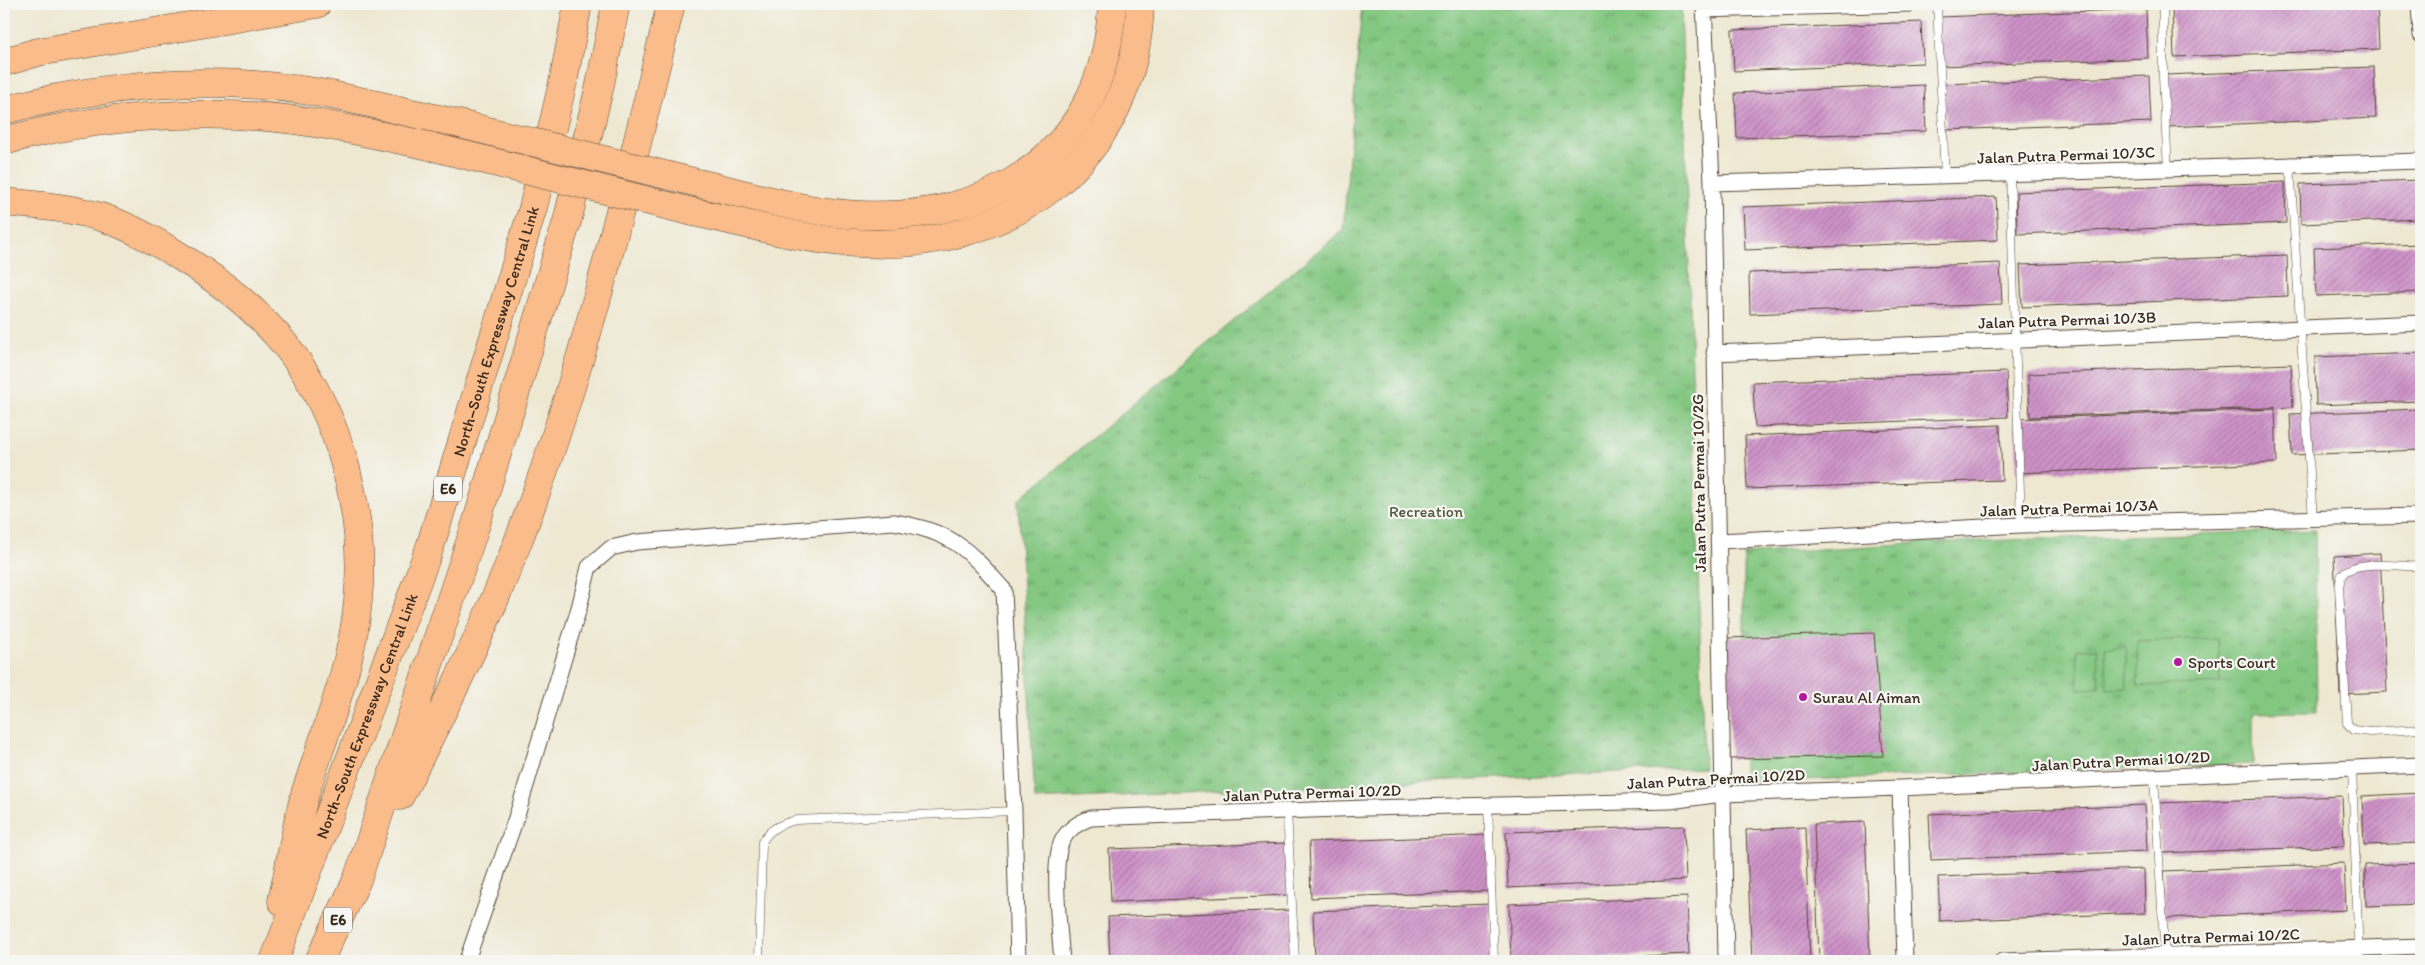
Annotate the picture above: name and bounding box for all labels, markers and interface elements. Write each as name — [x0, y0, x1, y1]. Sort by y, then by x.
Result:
street label: Jalan Putra Permai 10/3C — [1977, 142, 2155, 168]
street label: North–South Expressway Central Link — [449, 203, 543, 459]
street label: Jalan Putra Permai 10/3B — [1978, 307, 2156, 333]
street label: Jalan Putra Permai 10/2G — [1688, 394, 1710, 572]
road number: E6 — [434, 476, 462, 502]
street label: Jalan Putra Permai 10/3A — [1980, 495, 2158, 521]
park label: Recreation — [1389, 502, 1463, 521]
street label: North–South Expressway Central Link — [312, 590, 422, 841]
place label: Sports Court — [2188, 653, 2276, 672]
marker: Sports Court — [2172, 656, 2184, 668]
place label: Surau Al Aiman — [1813, 688, 1921, 707]
marker: Surau Al Aiman — [1797, 691, 1809, 703]
street label: Jalan Putra Permai 10/2D — [2032, 747, 2211, 775]
street label: Jalan Putra Permai 10/2D — [1627, 765, 1806, 793]
street label: Jalan Putra Permai 10/2D — [1223, 780, 1402, 806]
road number: E6 — [324, 908, 352, 932]
street label: Jalan Putra Permai 10/2C — [2122, 924, 2300, 950]

